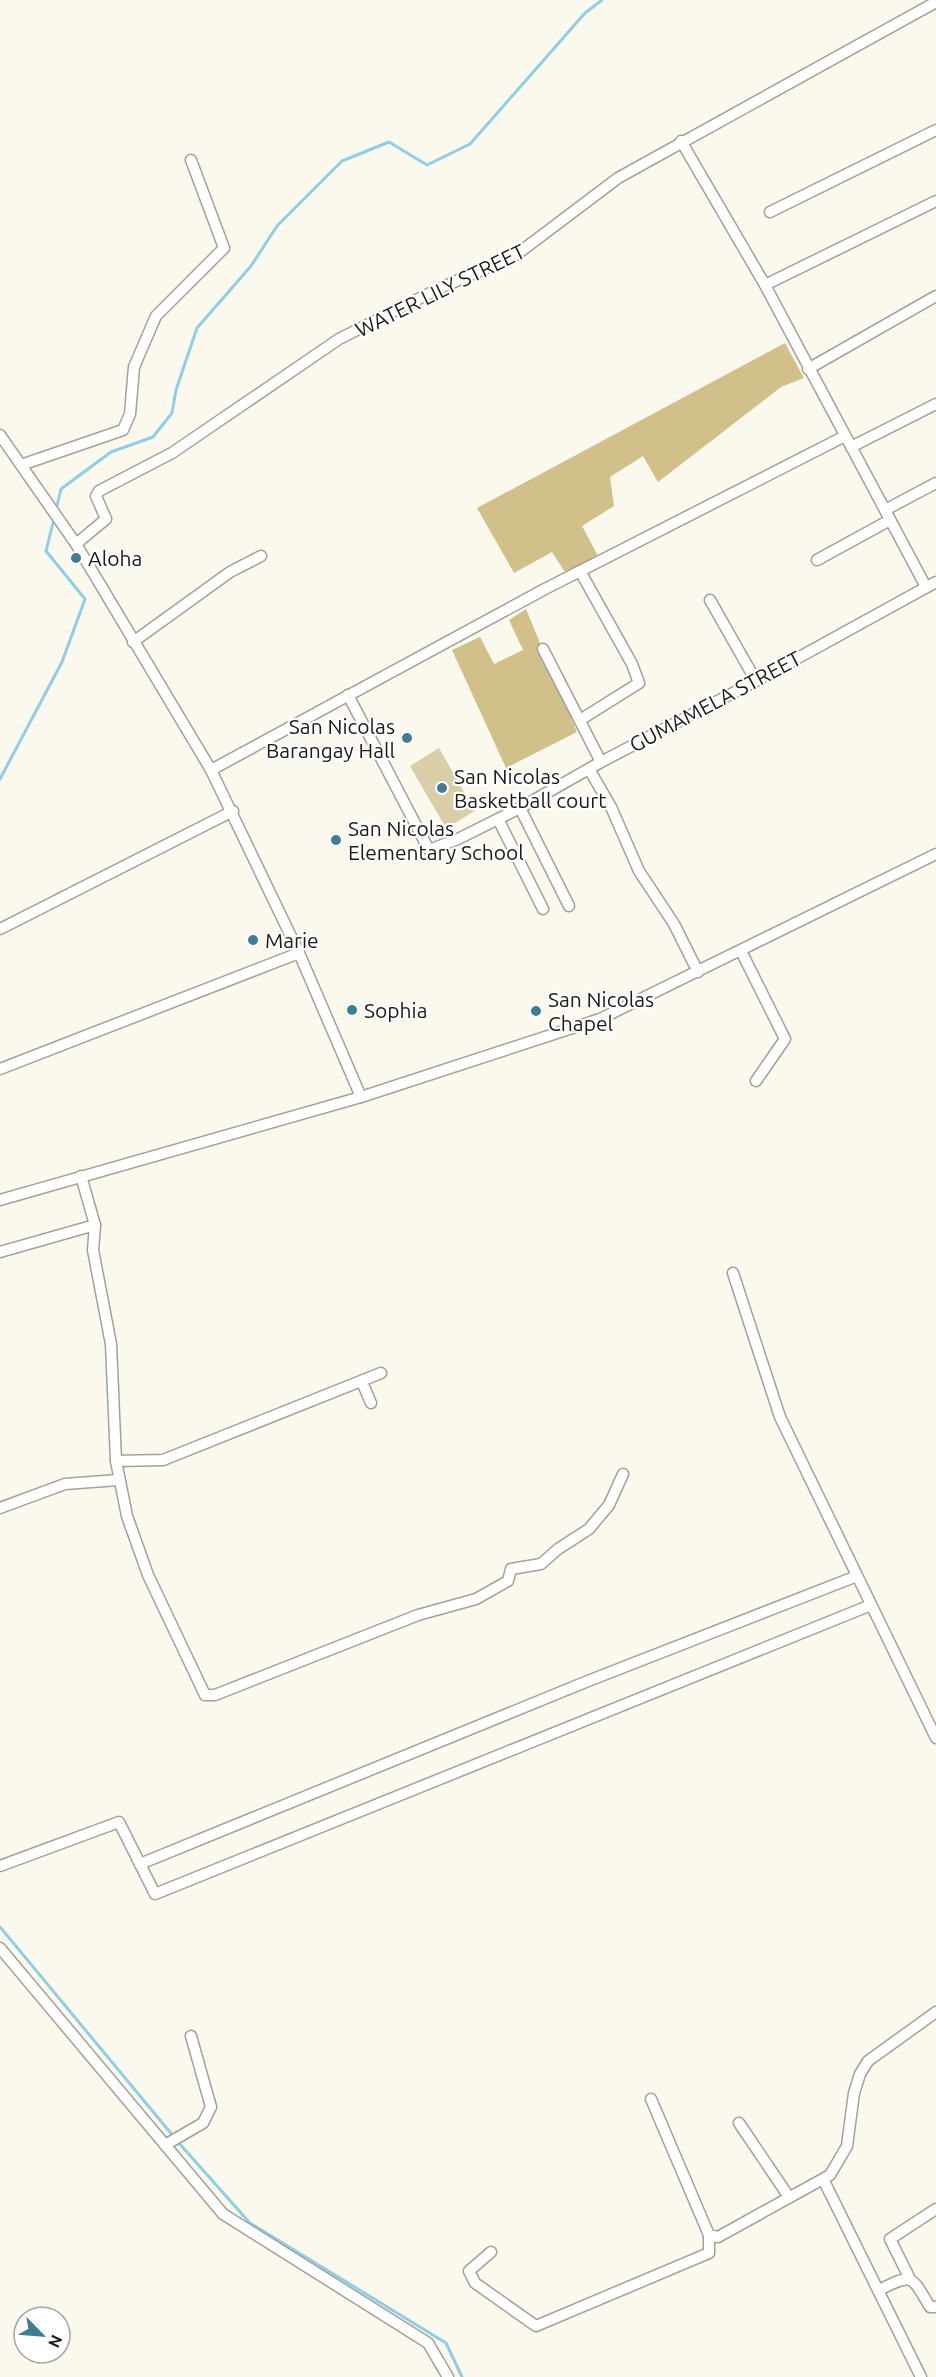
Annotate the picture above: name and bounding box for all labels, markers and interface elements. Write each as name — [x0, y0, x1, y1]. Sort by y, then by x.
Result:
street label: WATER LILY STREET — [351, 238, 529, 341]
place label: Aloha — [88, 546, 142, 570]
marker: Aloha — [69, 551, 83, 565]
street label: GUMAMELA STREET — [625, 645, 805, 756]
place label: San Nicolas Barangay Hall — [266, 714, 395, 762]
marker: San Nicolas Barangay Hall — [400, 731, 414, 745]
place label: San Nicolas Basketball court — [454, 764, 606, 812]
marker: San Nicolas Basketball court — [435, 781, 449, 795]
place label: San Nicolas Elementary School — [348, 816, 524, 864]
marker: San Nicolas Elementary School — [329, 833, 343, 847]
place label: Marie — [265, 928, 319, 952]
marker: Marie — [246, 933, 260, 947]
place label: San Nicolas Chapel — [548, 987, 654, 1035]
place label: Sophia — [364, 998, 427, 1022]
marker: Sophia — [345, 1003, 359, 1017]
marker: San Nicolas Chapel — [529, 1004, 543, 1018]
north arrow — [12, 2305, 72, 2365]
text: N — [45, 2332, 66, 2351]

